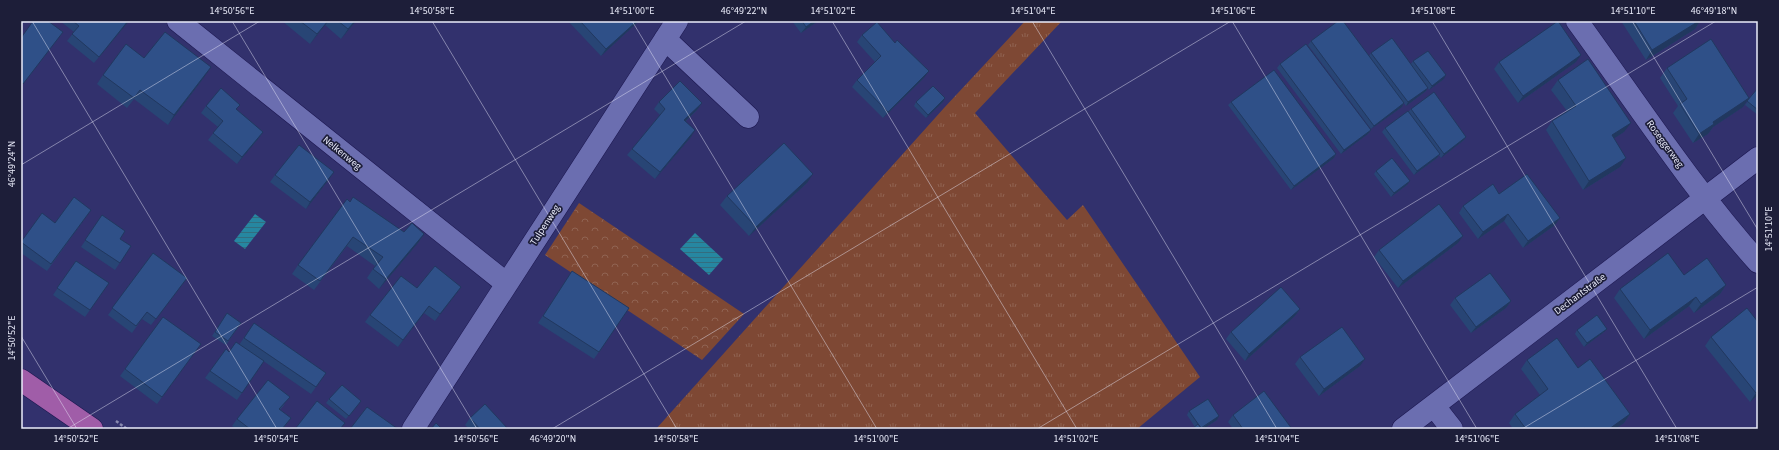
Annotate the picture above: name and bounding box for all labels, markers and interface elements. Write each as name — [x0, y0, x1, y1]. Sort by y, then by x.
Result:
text: 14°50'56"E — [209, 4, 255, 18]
text: 14°50'58"E — [409, 4, 455, 18]
text: 14°51'00"E — [609, 4, 655, 18]
text: 46°49'22"N — [721, 4, 767, 18]
text: 14°51'02"E — [810, 4, 856, 18]
text: 14°51'04"E — [1010, 4, 1056, 18]
text: 14°51'06"E — [1210, 4, 1256, 18]
text: 14°51'08"E — [1410, 4, 1456, 18]
text: 14°51'10"E — [1610, 4, 1656, 18]
text: 46°49'18"N — [1691, 4, 1737, 18]
street label: Roseggerweg — [1643, 117, 1687, 171]
street label: Nelkenweg — [320, 133, 364, 173]
text: 46°49'24"N — [5, 141, 19, 187]
street label: Tulpenweg — [527, 202, 563, 248]
text: 14°51'10"E — [1762, 206, 1776, 252]
street label: Dechantstraße — [1551, 270, 1609, 318]
text: 14°50'52"E — [5, 315, 19, 361]
text: 14°50'52"E — [53, 432, 99, 446]
text: 14°50'54"E — [253, 432, 299, 446]
text: 14°50'56"E — [453, 432, 499, 446]
text: 46°49'20"N — [530, 432, 576, 446]
text: 14°50'58"E — [653, 432, 699, 446]
text: 14°51'00"E — [853, 432, 899, 446]
text: 14°51'02"E — [1053, 432, 1099, 446]
text: 14°51'04"E — [1254, 432, 1300, 446]
text: 14°51'06"E — [1454, 432, 1500, 446]
text: 14°51'08"E — [1654, 432, 1700, 446]

